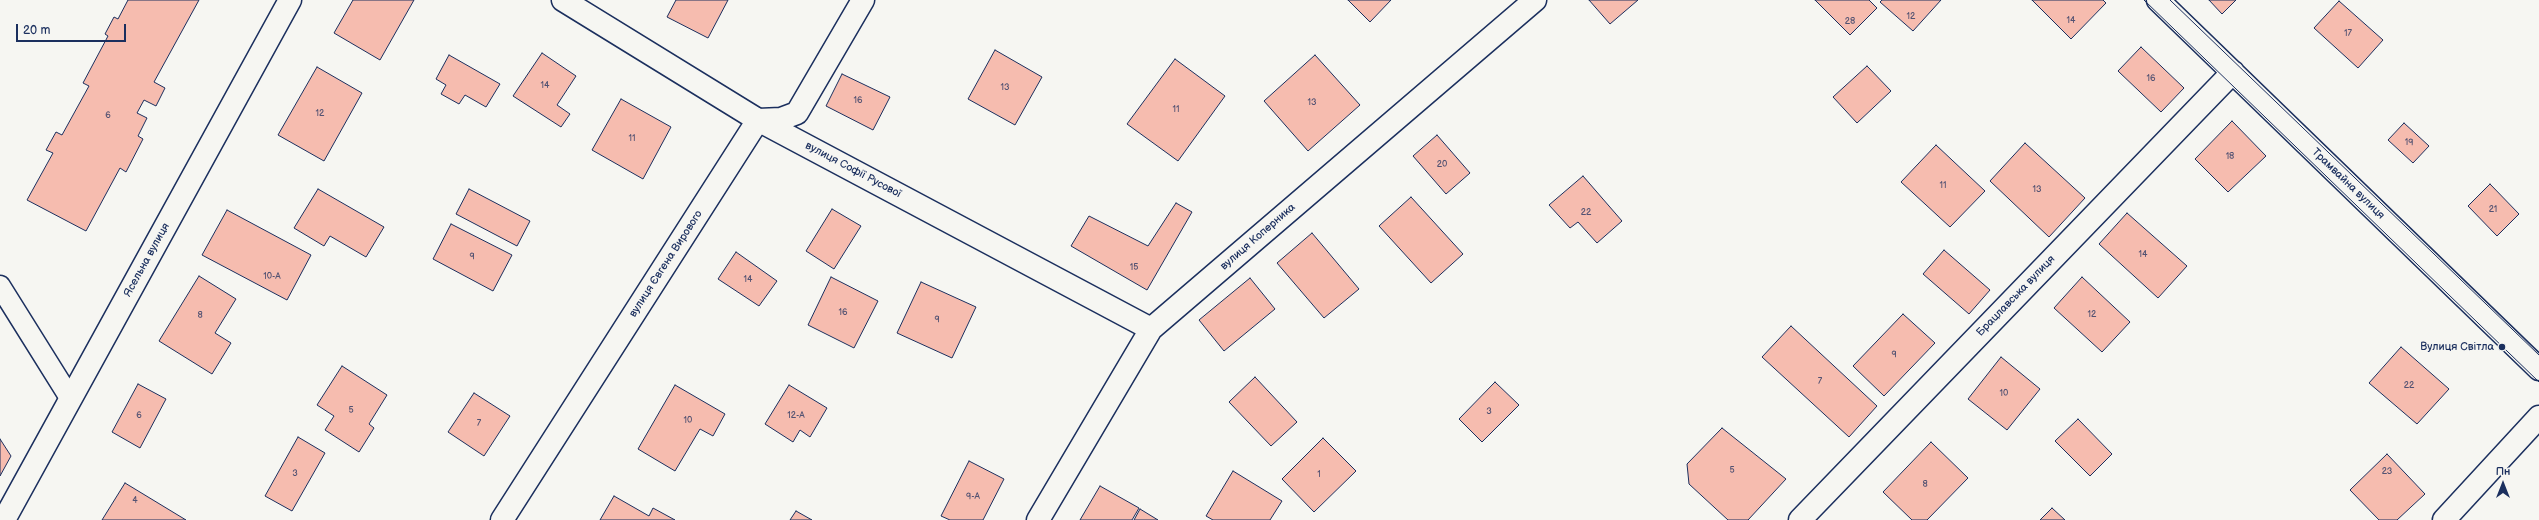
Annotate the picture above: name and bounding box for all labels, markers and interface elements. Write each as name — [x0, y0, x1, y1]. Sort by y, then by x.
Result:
house number: 12 — [1907, 12, 1915, 22]
scale bar — [18, 16, 128, 42]
house number: 14 — [2067, 16, 2075, 26]
house number: 28 — [1845, 17, 1855, 27]
text: 20 m — [23, 23, 50, 38]
house number: 17 — [2344, 29, 2352, 39]
house number: 16 — [2147, 74, 2155, 84]
house number: 14 — [541, 81, 549, 91]
house number: 13 — [1000, 83, 1010, 93]
house number: 16 — [854, 96, 862, 106]
house number: 13 — [1307, 98, 1317, 108]
house number: 11 — [1173, 105, 1179, 115]
house number: 12 — [316, 109, 324, 119]
house number: 6 — [105, 111, 111, 121]
house number: 11 — [629, 134, 635, 144]
house number: 19 — [2405, 138, 2413, 148]
street label: вулиця Софії Русової — [803, 139, 903, 201]
street label: Трамвайна вулиця — [2309, 146, 2387, 222]
house number: 18 — [2226, 152, 2234, 162]
house number: 20 — [1437, 160, 1447, 170]
house number: 11 — [1940, 181, 1946, 191]
house number: 13 — [2032, 185, 2042, 195]
street label: вулиця Коперника — [1218, 201, 1298, 273]
house number: 21 — [2489, 205, 2497, 215]
street label: вулиця Євгена Вирового — [627, 208, 705, 320]
house number: 22 — [1581, 208, 1591, 218]
street label: Ясельна вулиця — [121, 221, 173, 299]
house number: 14 — [2139, 250, 2147, 260]
house number: 9 — [469, 252, 475, 262]
street label: Брацлавська вулиця — [1974, 253, 2058, 339]
house number: 15 — [1130, 263, 1138, 273]
house number: 10-А — [263, 272, 281, 282]
house number: 14 — [744, 275, 752, 285]
house number: 16 — [839, 308, 847, 318]
house number: 12 — [2088, 310, 2096, 320]
house number: 8 — [197, 311, 203, 321]
house number: 9 — [934, 315, 940, 325]
place label: Вулиця Світла — [2420, 340, 2494, 354]
marker: Вулиця Світла — [2497, 342, 2507, 352]
house number: 9 — [1891, 350, 1897, 360]
house number: 7 — [1818, 377, 1822, 387]
house number: 22 — [2404, 381, 2414, 391]
house number: 10 — [2000, 389, 2008, 399]
house number: 5 — [348, 406, 354, 416]
house number: 3 — [1486, 407, 1492, 417]
house number: 6 — [136, 411, 142, 421]
house number: 12-А — [787, 411, 805, 421]
house number: 10 — [684, 416, 692, 426]
house number: 7 — [477, 419, 481, 429]
north arrow — [2483, 464, 2523, 504]
text: Пн — [2496, 465, 2510, 478]
house number: 5 — [1729, 466, 1735, 476]
house number: 23 — [2382, 467, 2392, 477]
house number: 3 — [292, 469, 298, 479]
house number: 1 — [1317, 470, 1321, 480]
house number: 8 — [1922, 480, 1928, 490]
house number: 9-А — [966, 492, 980, 502]
house number: 4 — [132, 496, 138, 506]

